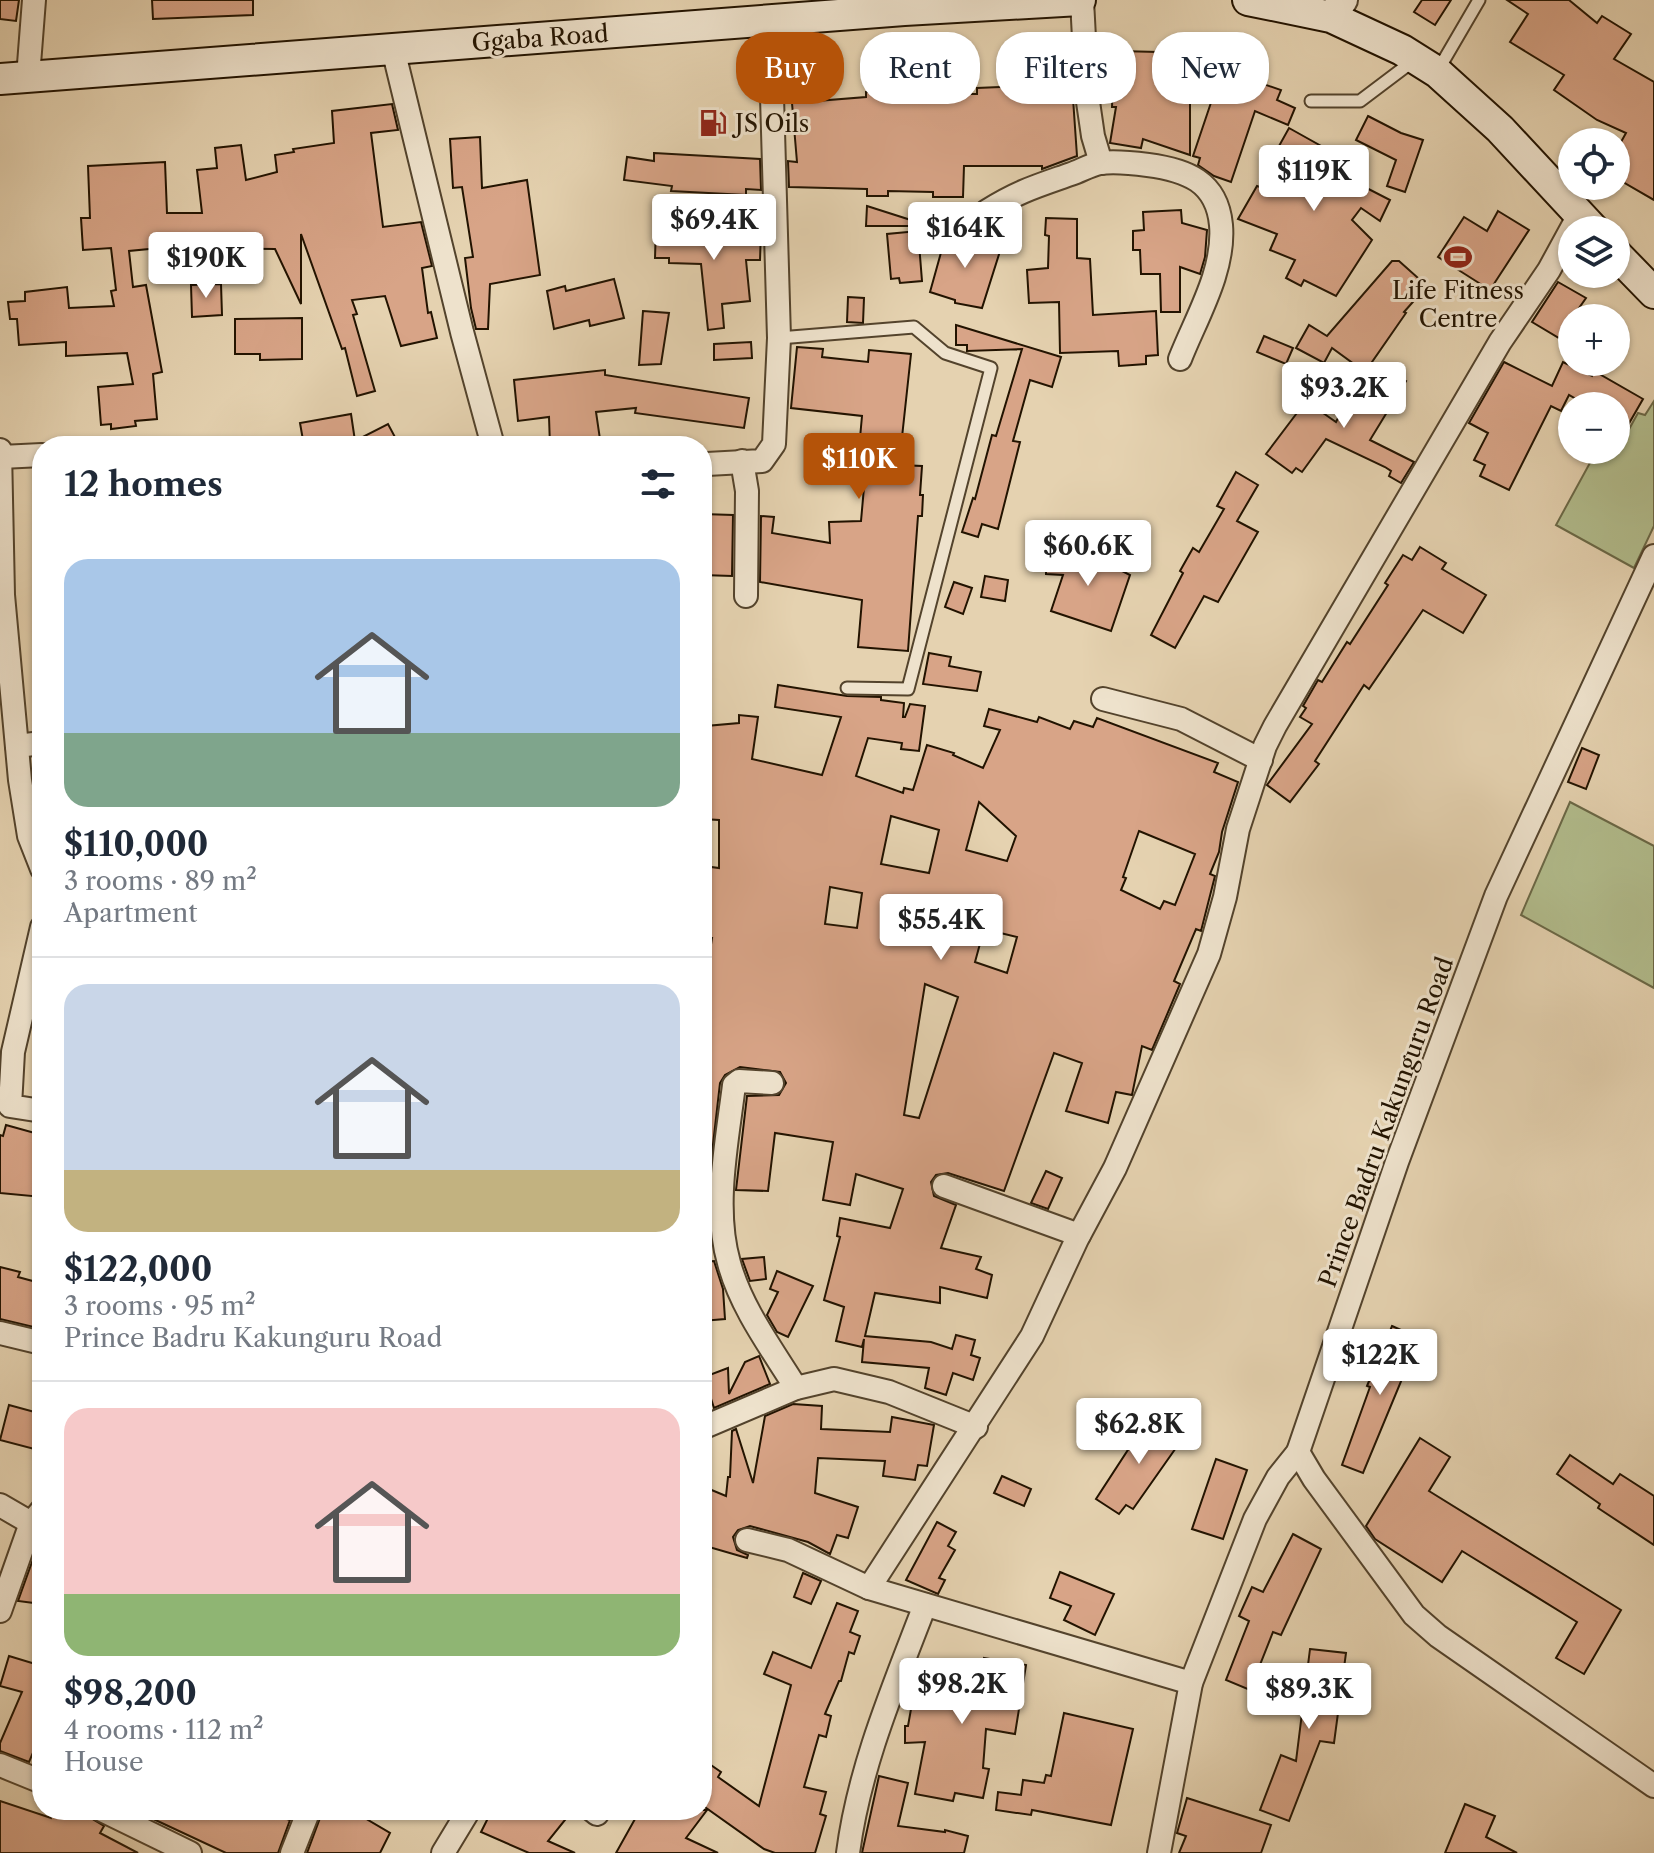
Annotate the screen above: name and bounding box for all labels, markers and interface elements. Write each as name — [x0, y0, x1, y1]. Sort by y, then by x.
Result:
street label: Ggaba Road — [471, 19, 610, 57]
chip: Buy — [736, 32, 844, 104]
chip: Rent — [860, 32, 980, 104]
chip: Filters — [996, 32, 1136, 104]
chip: New — [1152, 32, 1269, 104]
fuel station icon: JS Oils — [698, 108, 728, 138]
place label: JS Oils — [731, 109, 809, 138]
map controls — [1558, 128, 1630, 464]
button: locate — [1558, 128, 1630, 200]
pin: $119K — [1258, 145, 1370, 213]
text: $119K — [1277, 155, 1351, 187]
pin: $69.4K — [649, 194, 779, 262]
pin: $164K — [909, 202, 1021, 270]
text: $69.4K — [670, 204, 758, 236]
text: $164K — [926, 212, 1004, 244]
button: layers — [1558, 216, 1630, 288]
pin: $190K — [150, 232, 262, 300]
text: $190K — [166, 242, 246, 274]
sports icon: Life Fitness Centre — [1443, 242, 1473, 272]
place label: Life Fitness Centre — [1392, 276, 1524, 333]
button: + — [1558, 304, 1630, 376]
pin: $93.2K — [1279, 362, 1409, 430]
text: $93.2K — [1300, 372, 1388, 404]
button: − — [1558, 392, 1630, 464]
pin: $110K — [803, 433, 915, 501]
text: $110K — [821, 443, 897, 475]
icon: filters — [636, 462, 680, 506]
text: 12 homes — [64, 463, 223, 505]
pin: $60.6K — [1023, 520, 1153, 588]
text: $60.6K — [1043, 530, 1133, 562]
icon: home — [300, 611, 444, 755]
text: $110,000 — [64, 823, 208, 865]
text: 3 rooms · 89 m² — [64, 865, 257, 897]
pin: $55.4K — [876, 894, 1006, 962]
text: Apartment — [64, 897, 197, 929]
text: $55.4K — [898, 904, 984, 936]
street label: Prince Badru Kakunguru Road — [1313, 953, 1459, 1291]
icon: home — [300, 1036, 444, 1180]
text: $122,000 — [64, 1248, 212, 1290]
text: 3 rooms · 95 m² — [64, 1290, 256, 1322]
text: Prince Badru Kakunguru Road — [64, 1322, 442, 1354]
pin: $122K — [1324, 1329, 1436, 1397]
text: $122K — [1341, 1339, 1419, 1371]
pin: $62.8K — [1074, 1398, 1204, 1466]
text: $62.8K — [1094, 1408, 1184, 1440]
icon: home — [300, 1460, 444, 1604]
pin: $98.2K — [897, 1658, 1027, 1726]
pin: $89.3K — [1244, 1663, 1374, 1731]
text: $98.2K — [917, 1668, 1007, 1700]
text: $98,200 — [64, 1672, 197, 1714]
text: $89.3K — [1265, 1673, 1353, 1705]
text: 4 rooms · 112 m² — [64, 1714, 264, 1746]
text: House — [64, 1746, 144, 1778]

